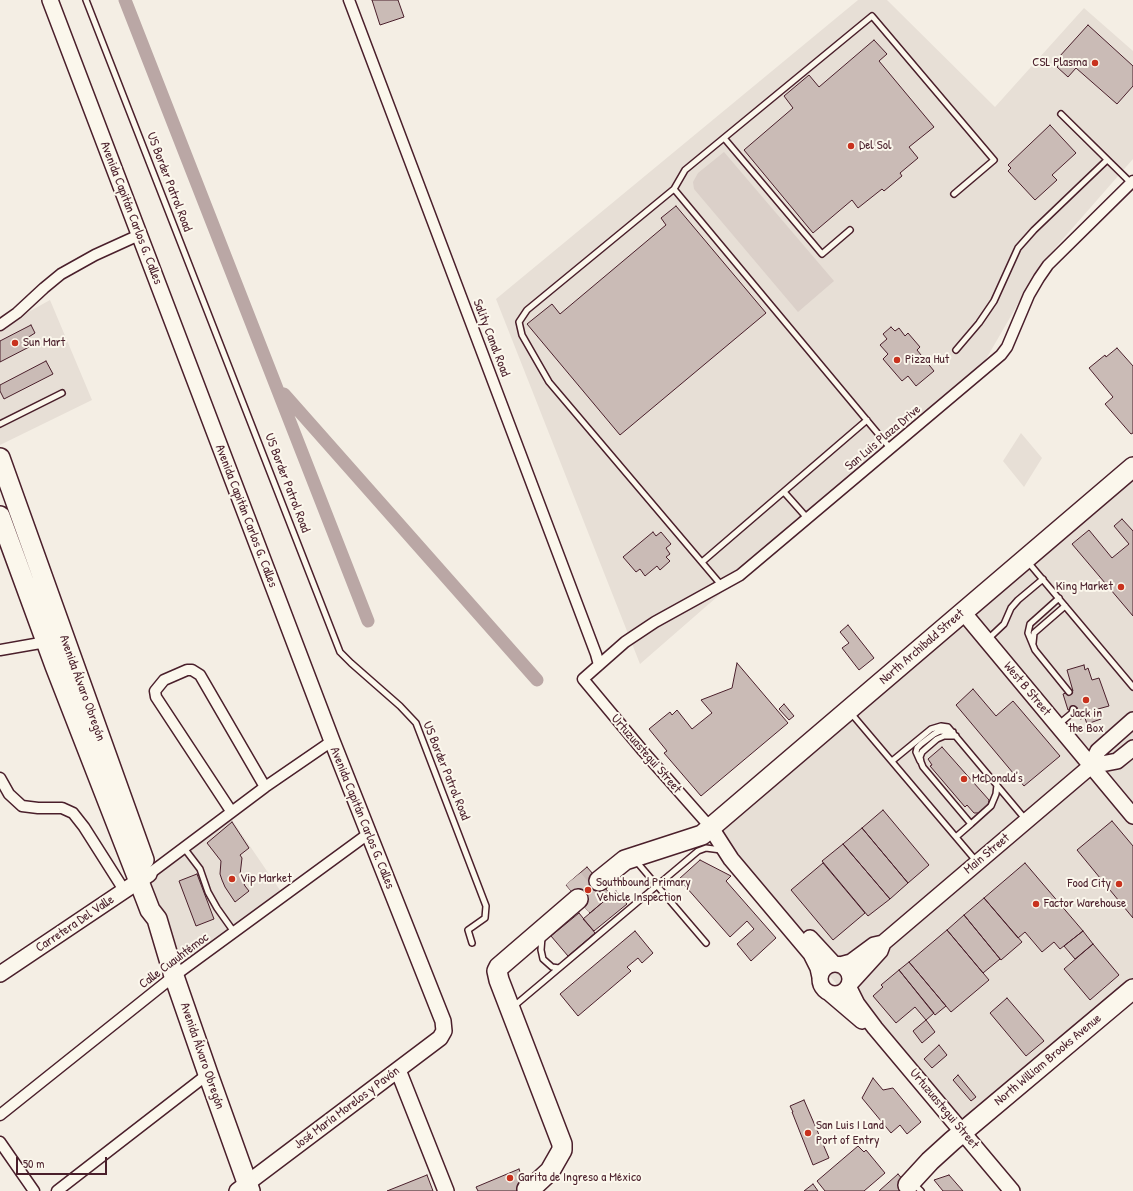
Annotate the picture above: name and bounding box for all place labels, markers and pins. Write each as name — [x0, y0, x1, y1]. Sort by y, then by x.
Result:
place label: CSL Plasma — [1032, 55, 1087, 71]
marker: CSL Plasma — [1090, 58, 1100, 68]
place label: Del Sol — [859, 138, 891, 154]
marker: Del Sol — [846, 141, 856, 151]
place label: Sun Mart — [23, 335, 65, 351]
marker: Sun Mart — [10, 338, 20, 348]
place label: Pizza Hut — [905, 352, 949, 368]
marker: Pizza Hut — [892, 355, 902, 365]
place label: King Market — [1056, 579, 1113, 595]
marker: King Market — [1116, 582, 1126, 592]
marker: Jack in the Box — [1081, 695, 1091, 705]
place label: Jack in the Box — [1068, 706, 1104, 737]
place label: McDonald's — [972, 771, 1023, 787]
marker: McDonald's — [959, 774, 969, 784]
place label: Vip Market — [240, 871, 292, 887]
marker: Vip Market — [227, 874, 237, 884]
place label: Southbound Primary Vehicle Inspection — [596, 875, 691, 906]
place label: Food City — [1068, 876, 1111, 892]
marker: Food City — [1114, 879, 1124, 889]
marker: Southbound Primary Vehicle Inspection — [583, 885, 593, 895]
place label: Factor Warehouse — [1044, 896, 1126, 912]
marker: Factor Warehouse — [1031, 899, 1041, 909]
place label: San Luis I Land Port of Entry — [816, 1118, 884, 1149]
marker: San Luis I Land Port of Entry — [803, 1128, 813, 1138]
place label: Garita de Ingreso a México — [518, 1170, 641, 1186]
marker: Garita de Ingreso a México — [505, 1173, 515, 1183]

